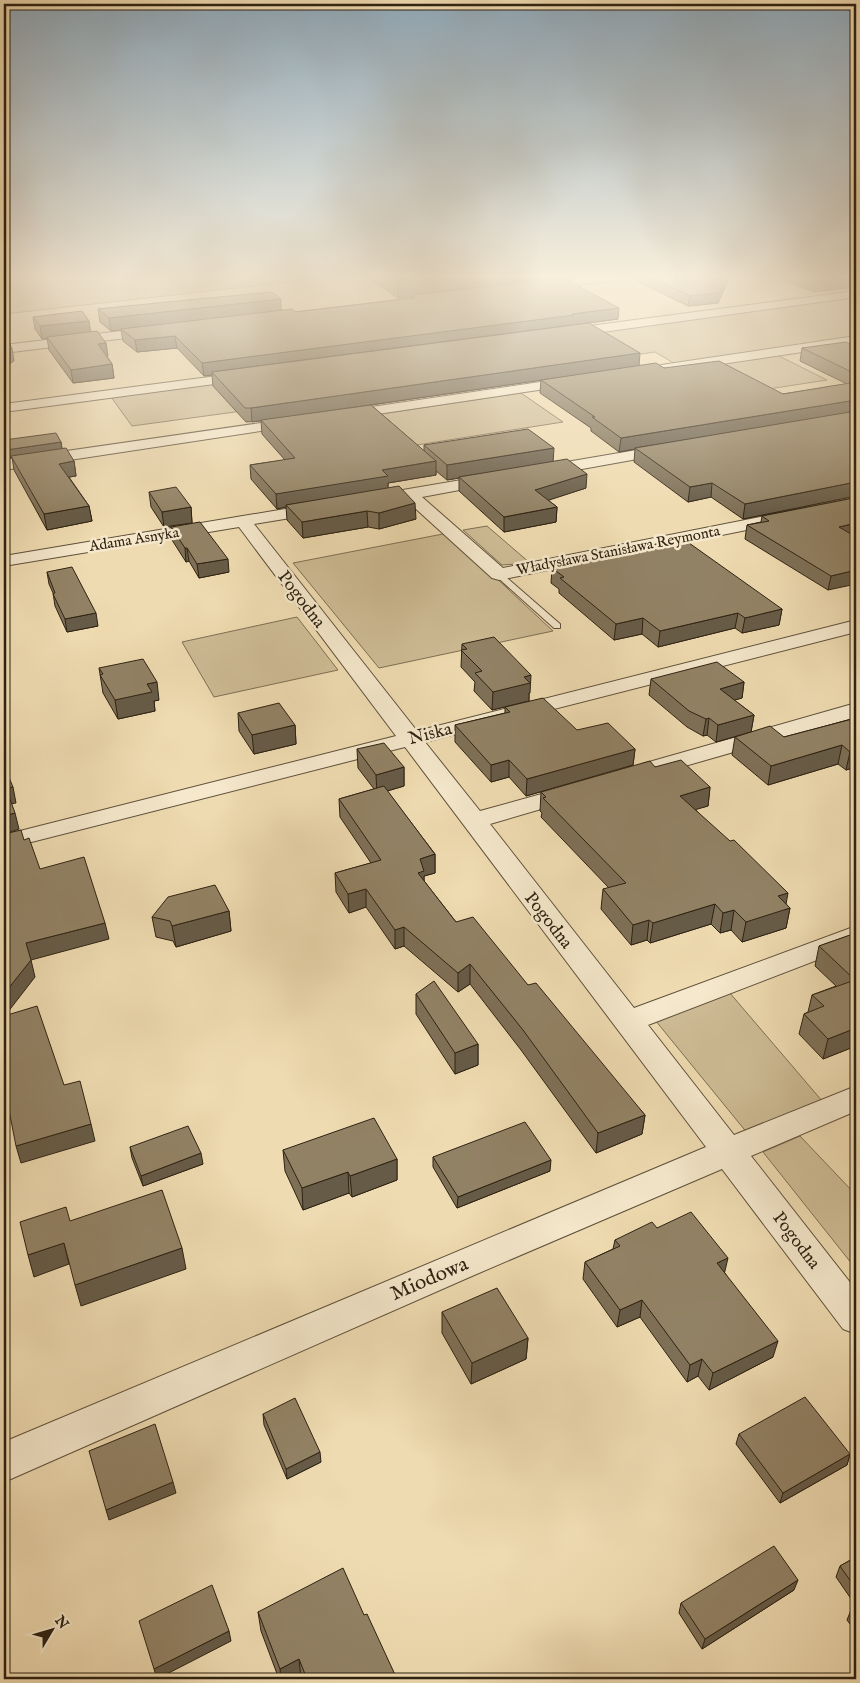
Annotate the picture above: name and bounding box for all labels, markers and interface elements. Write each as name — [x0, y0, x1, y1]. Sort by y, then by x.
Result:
street label: Władysława Stanisława Reymonta — [515, 521, 722, 580]
street label: Adama Asnyka — [87, 523, 181, 556]
street label: Pogodna — [272, 567, 330, 633]
street label: Niska — [406, 718, 455, 751]
street label: Pogodna — [518, 888, 577, 954]
street label: Pogodna — [767, 1208, 825, 1274]
street label: Miodowa — [387, 1251, 473, 1308]
north arrow — [28, 1606, 78, 1656]
text: N — [50, 1612, 72, 1633]

